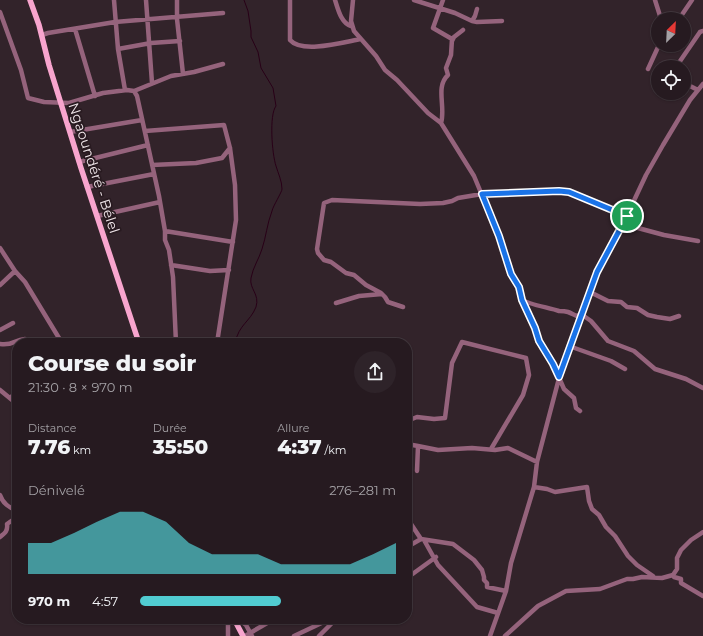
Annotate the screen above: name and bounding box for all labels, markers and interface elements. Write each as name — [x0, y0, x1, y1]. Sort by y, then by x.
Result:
north arrow — [651, 12, 691, 52]
map controls — [651, 12, 691, 100]
button: locate — [651, 60, 691, 100]
street label: Ngaoundéré - Bélel — [64, 100, 124, 236]
pin — [610, 199, 644, 233]
icon: arrive — [616, 205, 638, 227]
text: Course du soir — [28, 350, 196, 377]
button: share — [354, 351, 396, 393]
text: 21:30 · 8 × 970 m — [28, 379, 132, 395]
text: Distance — [28, 421, 76, 435]
text: Durée — [153, 421, 187, 435]
text: Allure — [277, 421, 309, 435]
text: 7.76 — [28, 435, 70, 459]
text: 35:50 — [153, 435, 208, 459]
text: 4:37 — [277, 435, 322, 459]
text: km — [70, 443, 91, 457]
text: /km — [322, 443, 347, 457]
text: Dénivelé — [28, 482, 85, 498]
text: 276–281 m — [329, 482, 396, 498]
text: 970 m — [28, 593, 70, 609]
text: 4:57 — [92, 593, 118, 609]

